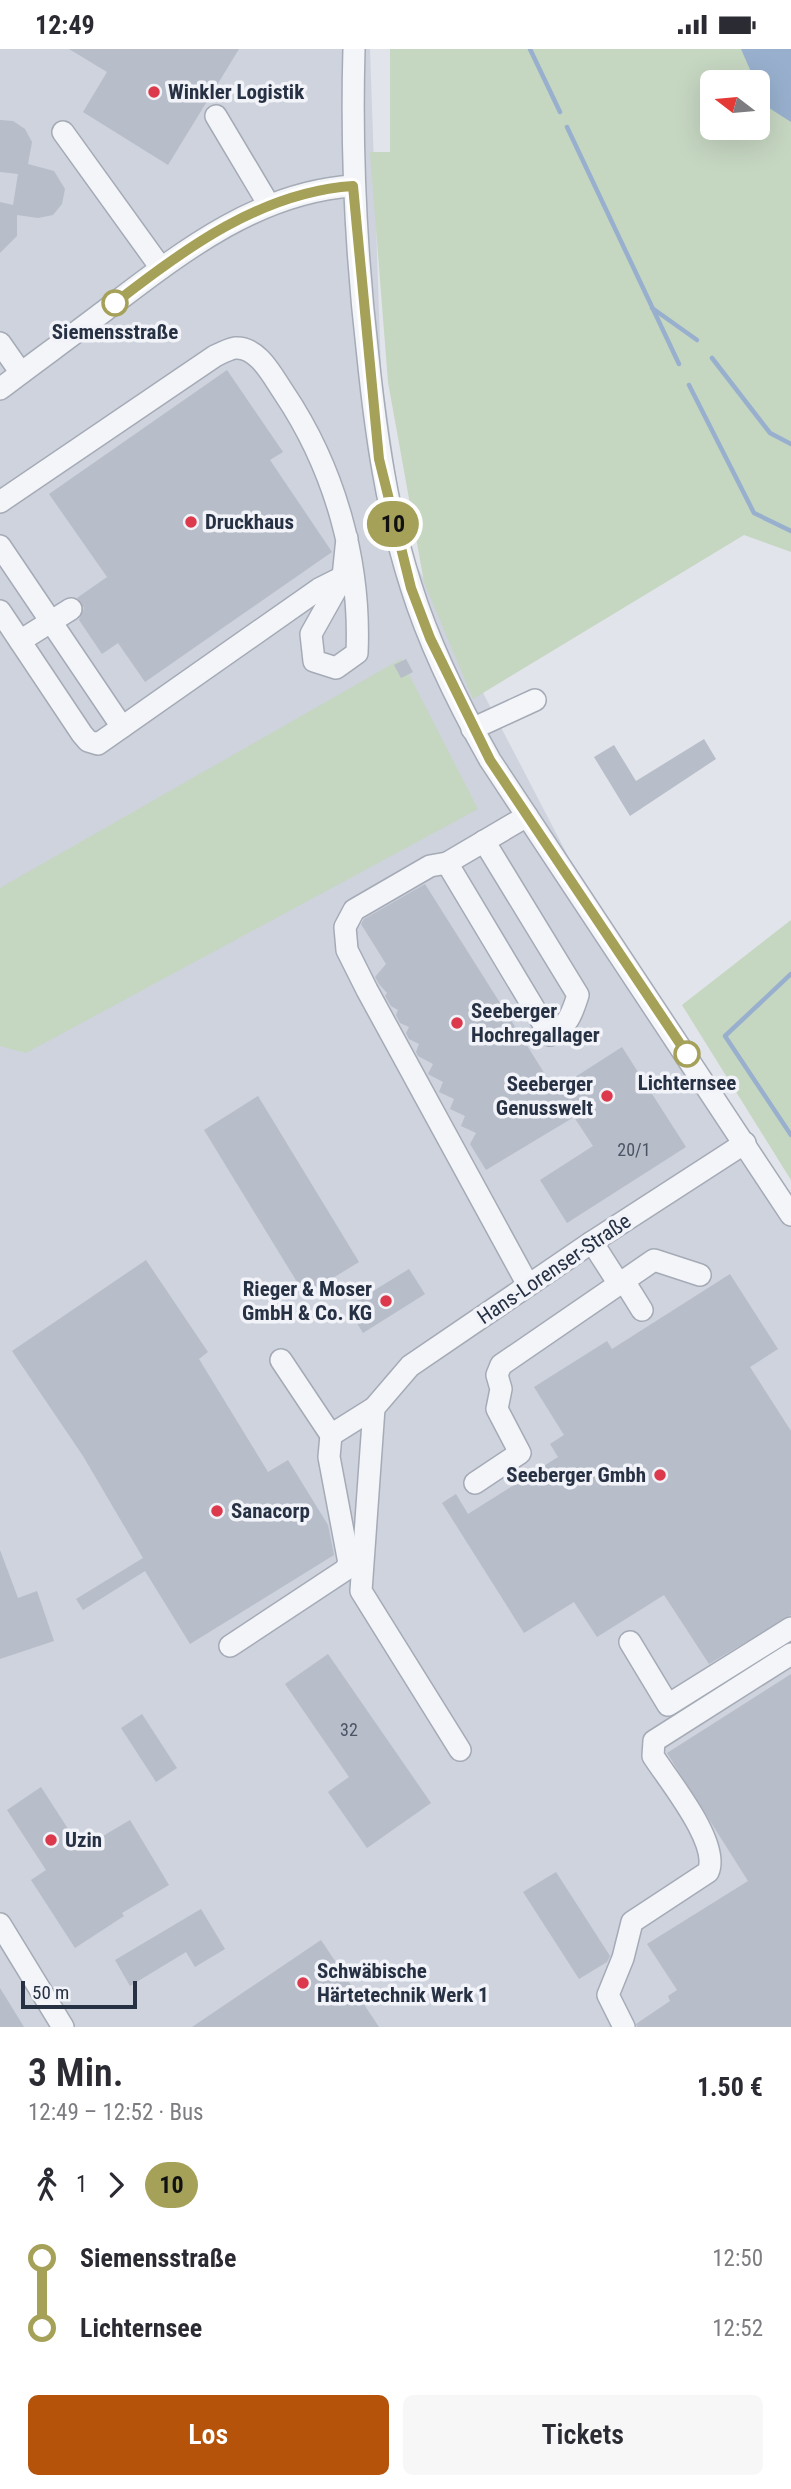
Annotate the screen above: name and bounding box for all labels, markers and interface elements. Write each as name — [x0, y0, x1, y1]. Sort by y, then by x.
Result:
text: 12:49 — [35, 10, 95, 40]
north arrow — [700, 70, 770, 140]
map controls — [700, 70, 770, 140]
place label: Winkler Logistik — [168, 80, 305, 104]
marker: Winkler Logistik — [146, 84, 162, 100]
marker: Siemensstraße — [102, 290, 128, 316]
place label: Siemensstraße — [52, 320, 178, 344]
line badge: 10 — [362, 501, 424, 547]
place label: Druckhaus — [205, 510, 294, 534]
text: 10 — [381, 510, 405, 538]
marker: Druckhaus — [183, 514, 199, 530]
place label: Seeberger Hochregallager — [471, 999, 600, 1047]
marker: Seeberger Hochregallager — [449, 1015, 465, 1031]
marker: Lichternsee — [674, 1041, 700, 1067]
place label: Lichternsee — [638, 1071, 736, 1095]
place label: Seeberger Genusswelt — [496, 1072, 593, 1120]
marker: Seeberger Genusswelt — [599, 1088, 615, 1104]
house number: 20/1 — [617, 1139, 651, 1160]
street label: Hans-Lorenser-Straße — [473, 1209, 635, 1329]
place label: Rieger & Moser GmbH & Co. KG — [242, 1277, 372, 1325]
marker: Rieger & Moser GmbH & Co. KG — [378, 1293, 394, 1309]
place label: Seeberger Gmbh — [506, 1463, 646, 1487]
marker: Seeberger Gmbh — [652, 1467, 668, 1483]
place label: Sanacorp — [231, 1499, 310, 1523]
marker: Sanacorp — [209, 1503, 225, 1519]
house number: 32 — [340, 1719, 358, 1740]
place label: Uzin — [65, 1828, 102, 1852]
marker: Uzin — [43, 1832, 59, 1848]
place label: Schwäbische Härtetechnik Werk 1 — [317, 1959, 489, 2007]
marker: Schwäbische Härtetechnik Werk 1 — [295, 1975, 311, 1991]
scale bar — [21, 1978, 136, 2010]
text: 50 m — [32, 1981, 69, 2004]
text: 3 Min. — [28, 2051, 123, 2095]
text: 1.50 € — [697, 2072, 763, 2102]
text: 12:49 – 12:52 · Bus — [28, 2099, 204, 2126]
icon: walk — [28, 2166, 66, 2204]
icon: forward — [97, 2166, 135, 2204]
text: 1 — [76, 2171, 87, 2198]
text: 10 — [159, 2171, 184, 2199]
text: Siemensstraße — [80, 2243, 237, 2273]
text: 12:50 — [712, 2245, 763, 2272]
text: Lichternsee — [80, 2313, 202, 2343]
text: 12:52 — [712, 2315, 763, 2342]
button: Los — [28, 2395, 389, 2475]
button: Tickets — [403, 2395, 763, 2475]

